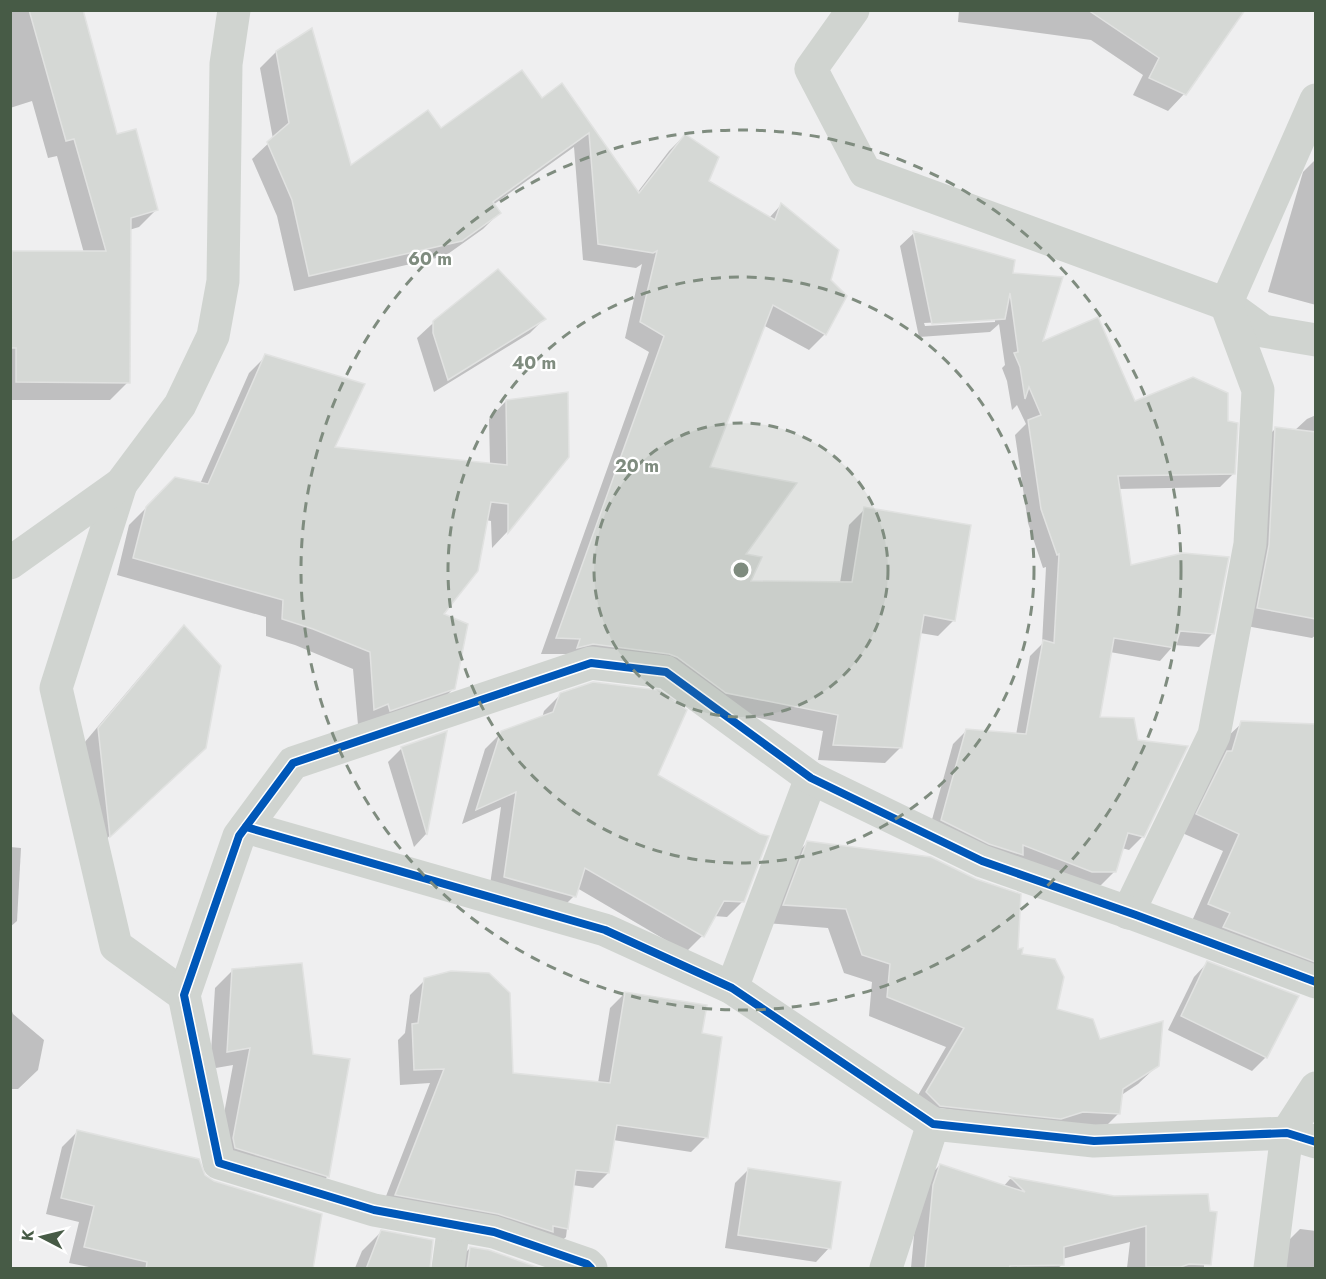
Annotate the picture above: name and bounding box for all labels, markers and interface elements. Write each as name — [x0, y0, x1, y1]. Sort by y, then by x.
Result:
text: 60 m — [408, 246, 452, 272]
text: 40 m — [512, 350, 556, 376]
text: 20 m — [615, 453, 659, 479]
centre of rings — [731, 560, 751, 580]
north arrow — [12, 1207, 72, 1267]
text: K — [16, 1227, 40, 1242]

